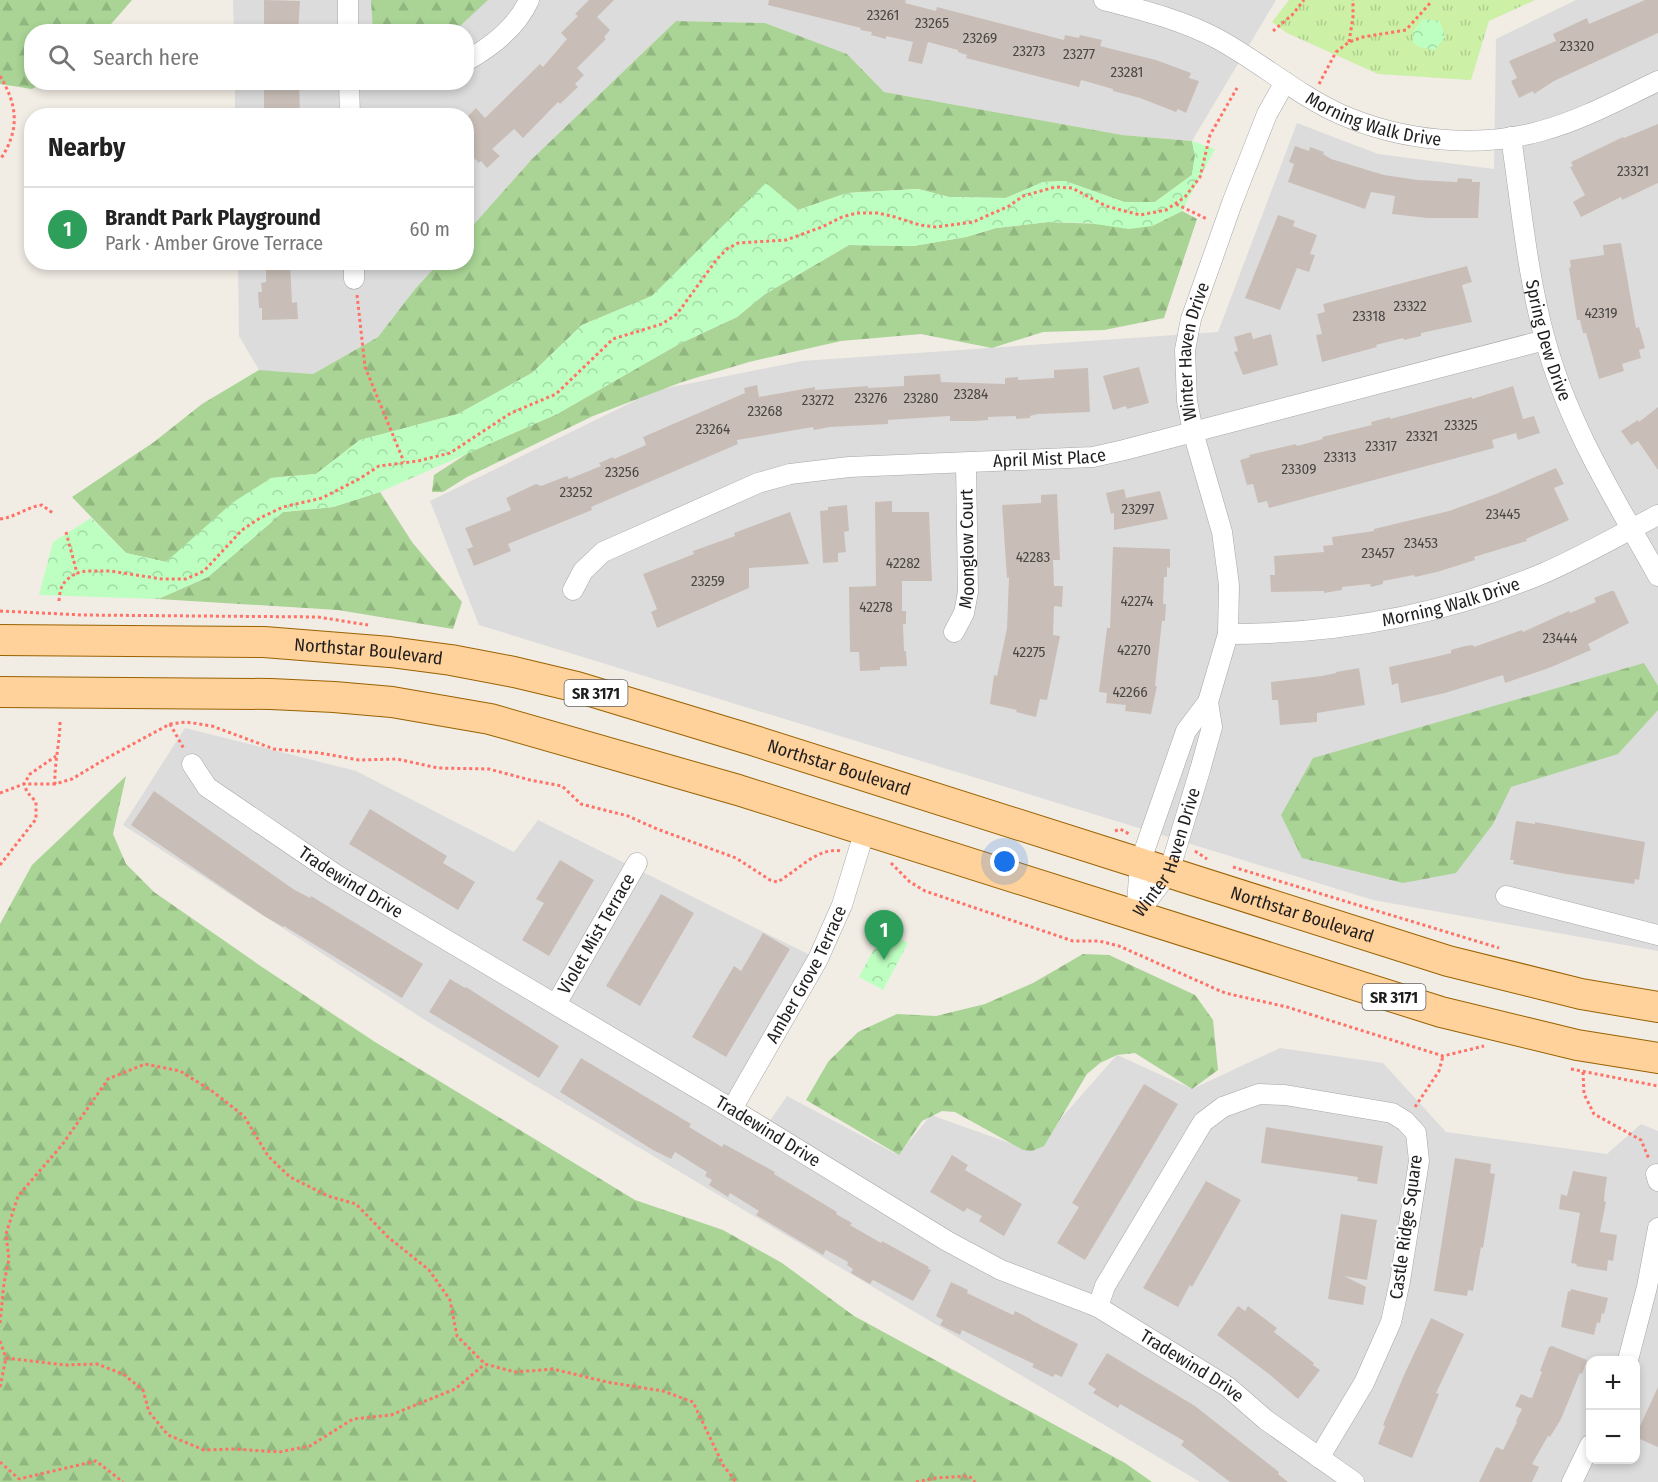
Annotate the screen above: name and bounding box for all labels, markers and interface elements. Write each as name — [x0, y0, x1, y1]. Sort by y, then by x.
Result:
house number: 23261 — [867, 6, 899, 24]
house number: 23265 — [915, 14, 949, 32]
search box — [24, 24, 474, 90]
house number: 23269 — [963, 29, 997, 47]
house number: 23320 — [1560, 37, 1594, 55]
icon: search — [45, 41, 78, 74]
house number: 23273 — [1013, 42, 1045, 60]
text: Search here — [93, 44, 199, 71]
house number: 23277 — [1063, 45, 1095, 63]
house number: 23281 — [1111, 63, 1143, 81]
street label: Morning Walk Drive — [1302, 87, 1442, 151]
text: Nearby — [48, 132, 125, 163]
house number: 23321 — [1617, 162, 1649, 180]
text: Brandt Park Playground — [105, 204, 321, 231]
text: 1 — [63, 217, 72, 241]
text: 60 m — [410, 217, 450, 241]
text: Park · Amber Grove Terrace — [105, 231, 323, 255]
street label: Spring Dew Drive — [1521, 278, 1576, 404]
street label: Winter Haven Drive — [1174, 279, 1214, 423]
house number: 23322 — [1393, 297, 1427, 315]
house number: 42319 — [1584, 304, 1618, 322]
house number: 23318 — [1352, 307, 1386, 325]
house number: 23284 — [954, 385, 988, 403]
house number: 23276 — [855, 389, 887, 407]
house number: 23280 — [903, 389, 939, 407]
house number: 23272 — [802, 391, 835, 409]
house number: 23268 — [748, 402, 782, 420]
house number: 23325 — [1444, 416, 1478, 434]
house number: 23264 — [696, 420, 730, 438]
house number: 23321 — [1406, 427, 1438, 445]
house number: 23317 — [1365, 437, 1397, 455]
street label: April Mist Place — [993, 443, 1108, 472]
house number: 23313 — [1324, 448, 1356, 466]
house number: 23309 — [1281, 460, 1317, 478]
house number: 23256 — [605, 463, 639, 481]
house number: 23252 — [559, 483, 593, 501]
street label: Moonglow Court — [954, 489, 979, 610]
house number: 23297 — [1122, 500, 1154, 518]
house number: 23445 — [1486, 505, 1520, 523]
house number: 23453 — [1404, 534, 1438, 552]
house number: 23457 — [1361, 544, 1395, 562]
house number: 42283 — [1016, 548, 1051, 566]
house number: 42282 — [886, 554, 921, 572]
house number: 23259 — [691, 572, 725, 590]
street label: Morning Walk Drive — [1380, 573, 1523, 631]
house number: 42274 — [1120, 592, 1154, 610]
house number: 42278 — [859, 598, 893, 616]
house number: 23444 — [1542, 629, 1578, 647]
street label: Northstar Boulevard — [293, 633, 444, 670]
house number: 42270 — [1117, 641, 1151, 659]
house number: 42275 — [1013, 643, 1046, 661]
road number: SR 3171 — [564, 680, 628, 706]
house number: 42266 — [1112, 683, 1148, 701]
street label: Northstar Boulevard — [765, 735, 913, 801]
street label: Winter Haven Drive — [1128, 785, 1205, 921]
street label: Tradewind Drive — [294, 841, 407, 923]
your location — [990, 847, 1019, 876]
street label: Violet Mist Terrace — [553, 869, 640, 998]
street label: Northstar Boulevard — [1228, 882, 1377, 948]
street label: Amber Grove Terrace — [761, 902, 851, 1047]
pin: 1 — [864, 910, 904, 960]
road number: SR 3171 — [1362, 984, 1426, 1010]
street label: Tradewind Drive — [712, 1091, 825, 1172]
street label: Castle Ridge Square — [1385, 1153, 1427, 1301]
street label: Tradewind Drive — [1136, 1325, 1249, 1407]
map controls — [1586, 1356, 1640, 1464]
button: + — [1586, 1356, 1640, 1410]
button: − — [1586, 1410, 1640, 1464]

